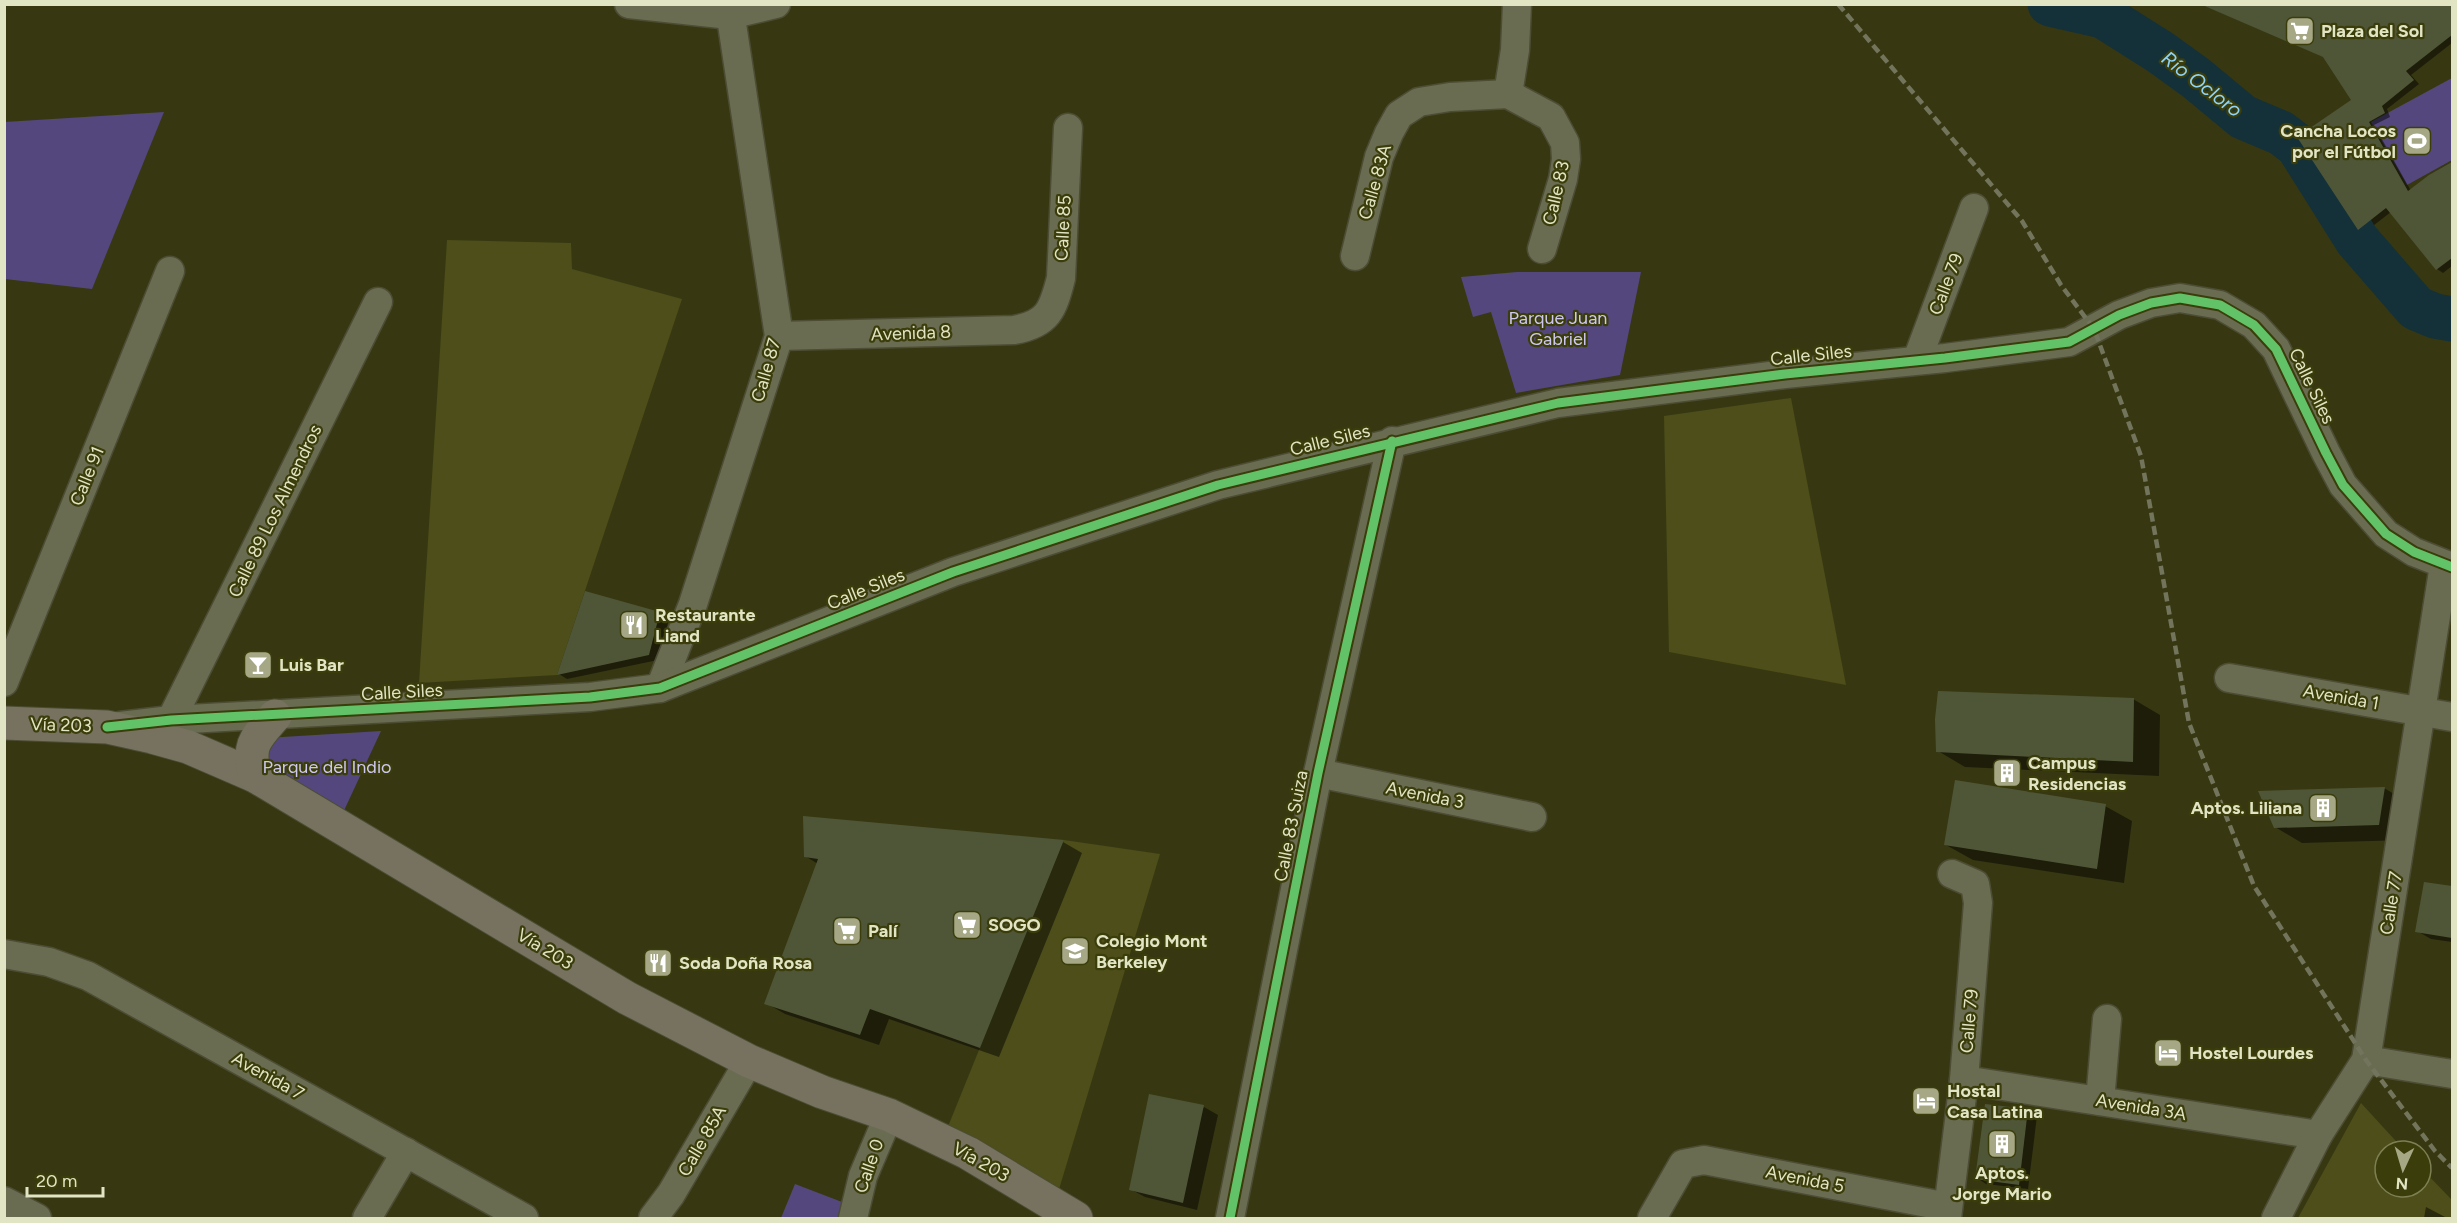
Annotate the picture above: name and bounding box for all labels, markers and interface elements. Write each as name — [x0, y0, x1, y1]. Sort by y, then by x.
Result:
supermarket icon: Plaza del Sol — [2284, 15, 2316, 47]
place label: Plaza del Sol — [2321, 20, 2424, 42]
water label: Río Ocloro — [2157, 46, 2247, 122]
place label: Cancha Locos por el Fútbol — [2280, 120, 2397, 163]
sports icon: Cancha Locos por el Fútbol — [2401, 125, 2433, 157]
street label: Calle 83A — [1354, 142, 1396, 222]
street label: Calle 83 — [1538, 159, 1574, 227]
street label: Calle 85 — [1050, 195, 1076, 261]
street label: Calle 79 — [1924, 250, 1968, 318]
park label: Parque Juan Gabriel — [1509, 307, 1607, 350]
street label: Avenida 8 — [870, 321, 952, 345]
street label: Calle 87 — [746, 335, 786, 404]
street label: Calle Siles — [1769, 340, 1853, 370]
street label: Calle Siles — [2284, 344, 2340, 428]
street label: Calle Siles — [1288, 419, 1372, 461]
street label: Calle 89 Los Almendros — [224, 421, 326, 601]
street label: Calle 91 — [65, 443, 109, 509]
street label: Calle Siles — [824, 563, 908, 615]
place label: Restaurante Liand — [655, 604, 756, 647]
restaurant icon: Restaurante Liand — [618, 609, 650, 641]
bar icon: Luis Bar — [242, 649, 274, 681]
place label: Luis Bar — [279, 654, 344, 676]
street label: Calle Siles — [361, 679, 443, 705]
street label: Avenida 1 — [2301, 679, 2381, 715]
street label: Vía 203 — [30, 713, 92, 737]
place label: Campus Residencias — [2028, 752, 2127, 795]
park label: Parque del Indio — [262, 756, 392, 778]
building icon: Campus Residencias — [1991, 757, 2023, 789]
street label: Calle 83 Suiza — [1269, 768, 1313, 884]
street label: Avenida 3 — [1384, 777, 1466, 813]
building icon: Aptos. Liliana — [2307, 792, 2339, 824]
place label: Aptos. Liliana — [2191, 797, 2302, 819]
street label: Calle 77 — [2375, 870, 2407, 936]
supermarket icon: SOGO — [951, 909, 983, 941]
place label: SOGO — [988, 914, 1041, 936]
supermarket icon: Palí — [831, 915, 863, 947]
place label: Palí — [868, 920, 899, 942]
street label: Vía 203 — [513, 924, 577, 974]
place label: Colegio Mont Berkeley — [1096, 930, 1208, 973]
school or university icon: Colegio Mont Berkeley — [1059, 935, 1091, 967]
restaurant icon: Soda Doña Rosa — [642, 947, 674, 979]
place label: Soda Doña Rosa — [679, 952, 812, 974]
street label: Calle 79 — [1955, 988, 1983, 1054]
hotel icon: Hostel Lourdes — [2152, 1037, 2184, 1069]
place label: Hostel Lourdes — [2189, 1042, 2314, 1064]
street label: Avenida 7 — [228, 1047, 308, 1105]
place label: Hostal Casa Latina — [1947, 1080, 2043, 1123]
hotel icon: Hostal Casa Latina — [1910, 1085, 1942, 1117]
street label: Avenida 3A — [2094, 1089, 2188, 1125]
street label: Calle 85A — [673, 1102, 731, 1180]
building icon: Aptos. Jorge Mario — [1986, 1128, 2018, 1160]
street label: Calle 0 — [850, 1136, 888, 1196]
street label: Vía 203 — [949, 1137, 1013, 1187]
north arrow — [2373, 1139, 2433, 1199]
scale bar — [27, 1160, 104, 1198]
street label: Avenida 5 — [1764, 1161, 1846, 1197]
place label: Aptos. Jorge Mario — [1952, 1162, 2052, 1205]
text: 20 m — [36, 1170, 77, 1192]
text: N — [2395, 1174, 2409, 1193]

